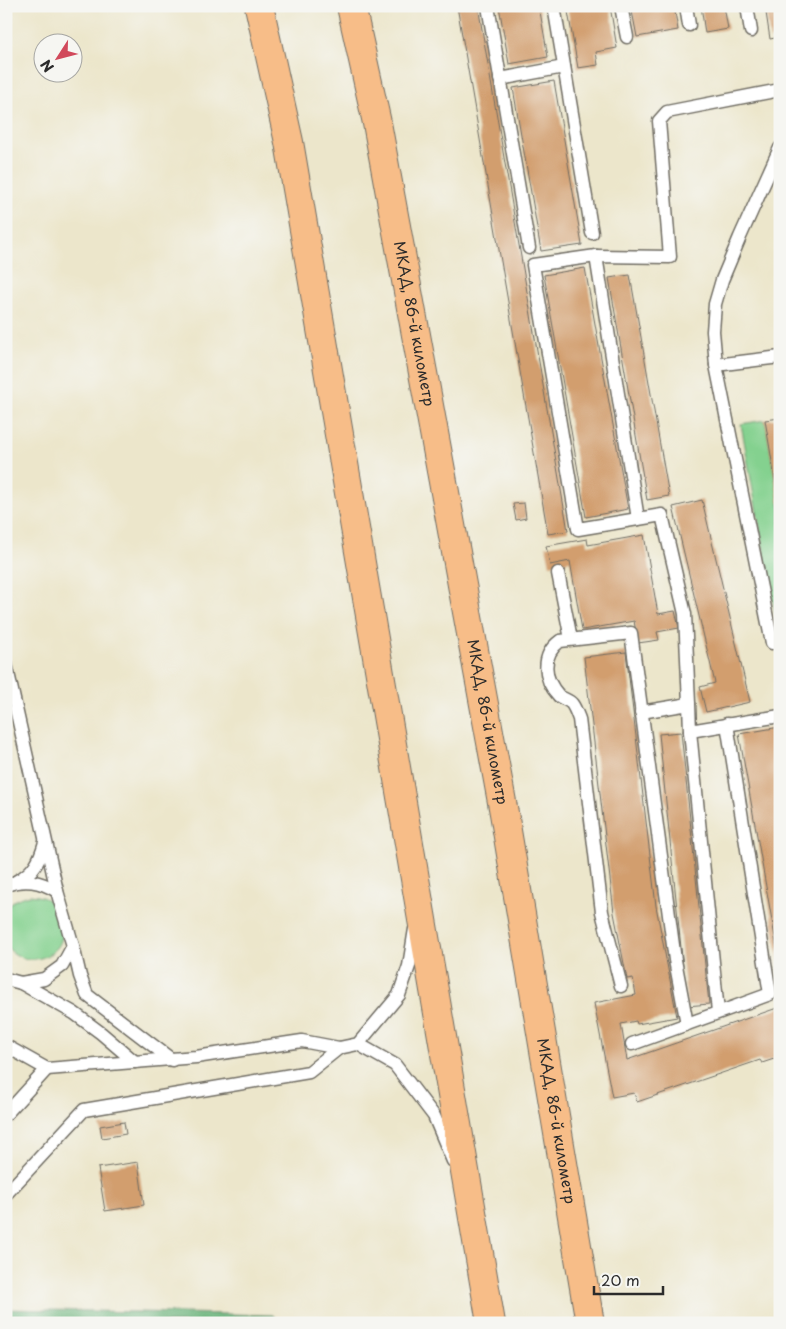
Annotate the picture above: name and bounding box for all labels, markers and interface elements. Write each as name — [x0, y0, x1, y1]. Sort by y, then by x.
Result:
north arrow — [32, 32, 82, 82]
text: N — [35, 55, 59, 77]
street label: МКАД, 86-й километр — [389, 239, 442, 408]
street label: МКАД, 86-й километр — [462, 637, 515, 806]
street label: МКАД, 86-й километр — [532, 1036, 583, 1206]
scale bar — [594, 1264, 662, 1296]
text: 20 m — [601, 1268, 640, 1291]

